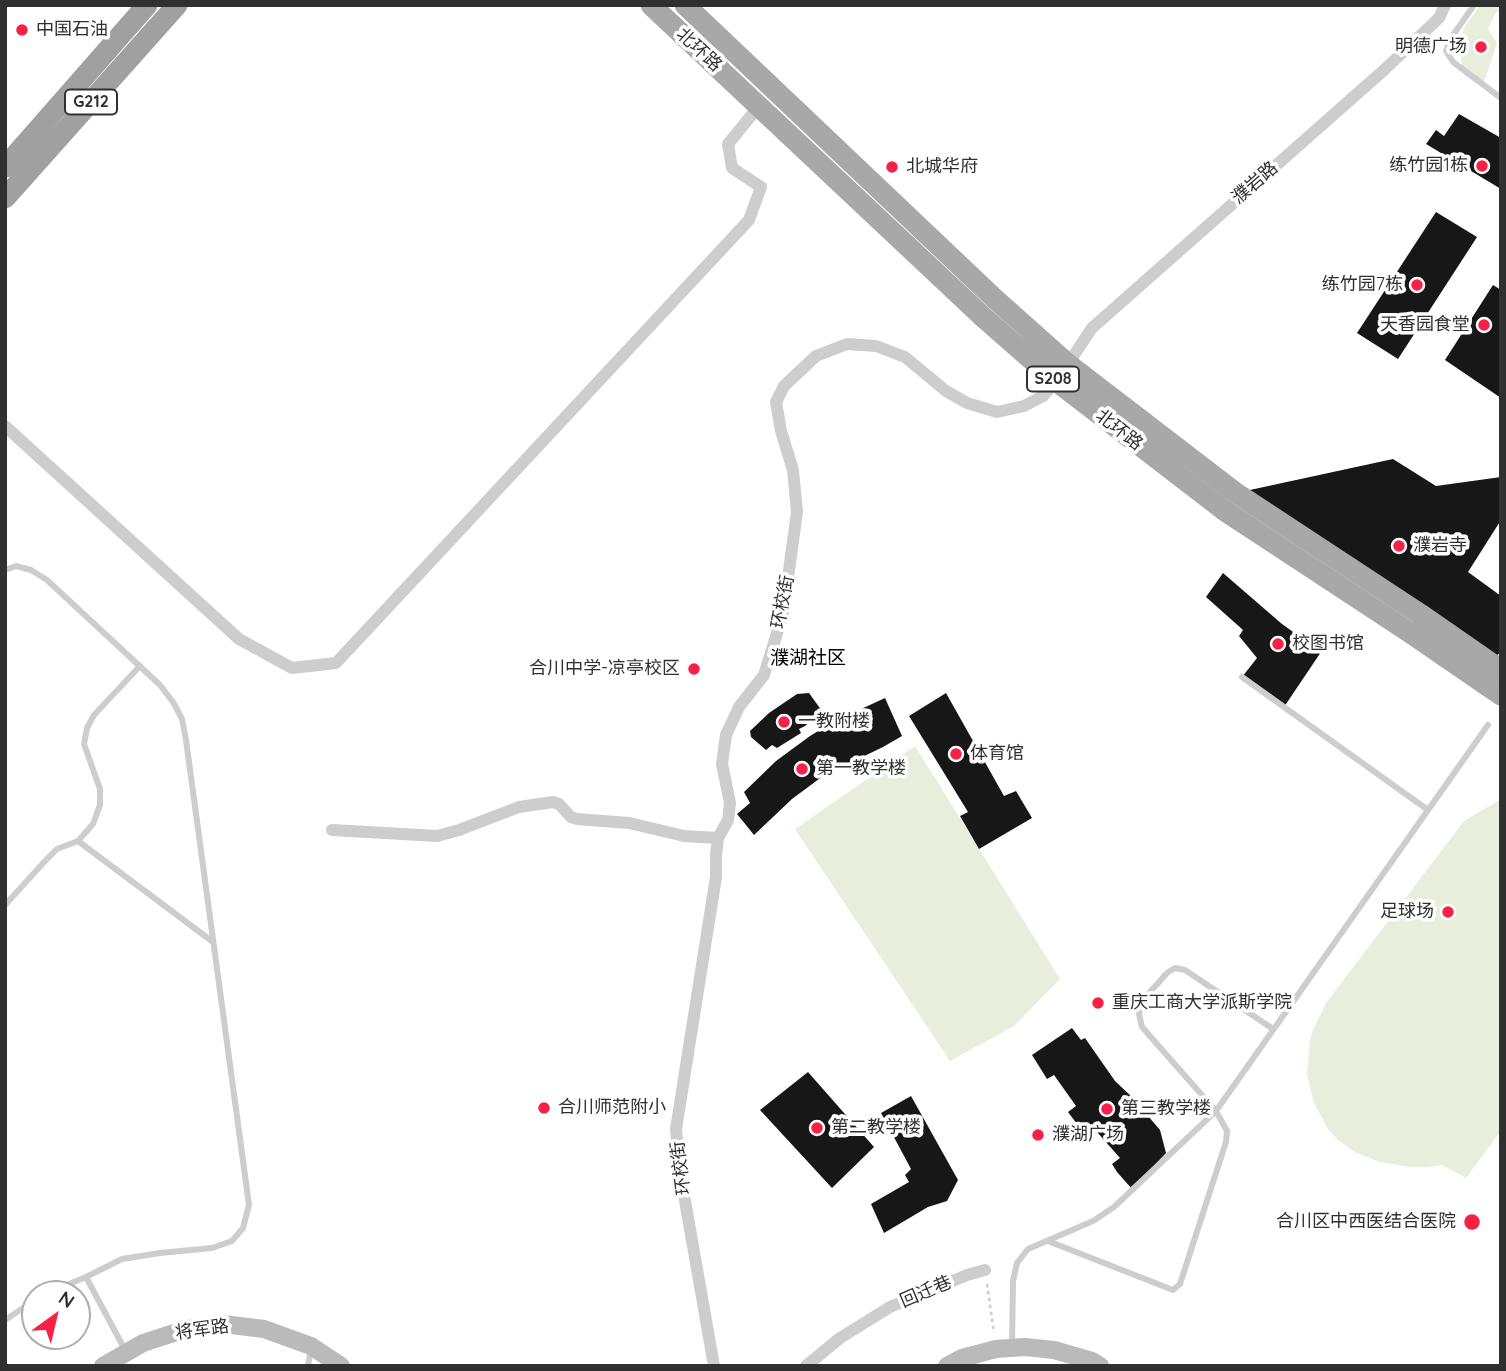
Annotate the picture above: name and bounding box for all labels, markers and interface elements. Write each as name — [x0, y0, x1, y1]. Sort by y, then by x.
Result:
place label: 中国石油 — [36, 19, 108, 41]
marker: 中国石油 — [14, 22, 30, 38]
street label: 北环路 — [672, 24, 726, 76]
place label: 明德广场 — [1395, 36, 1467, 58]
marker: 明德广场 — [1473, 39, 1489, 55]
road number: G212 — [65, 90, 117, 114]
place label: 练竹园1栋 — [1389, 155, 1468, 177]
place label: 北城华府 — [906, 156, 978, 178]
street label: 濮岩路 — [1228, 157, 1282, 209]
marker: 练竹园1栋 — [1474, 158, 1490, 174]
marker: 北城华府 — [884, 159, 900, 175]
place label: 练竹园7栋 — [1322, 274, 1403, 296]
marker: 练竹园7栋 — [1409, 277, 1425, 293]
place label: 天香园食堂 — [1380, 314, 1470, 336]
marker: 天香园食堂 — [1476, 317, 1492, 333]
road number: S208 — [1027, 366, 1079, 392]
street label: 北环路 — [1091, 405, 1147, 455]
place label: 濮岩寺 — [1413, 535, 1467, 557]
marker: 濮岩寺 — [1391, 538, 1407, 554]
street label: 环校街 — [767, 573, 799, 631]
place label: 校图书馆 — [1292, 633, 1364, 655]
marker: 校图书馆 — [1270, 636, 1286, 652]
district label: 濮湖社区 — [770, 647, 846, 669]
place label: 合川中学-凉亭校区 — [529, 658, 680, 680]
marker: 合川中学-凉亭校区 — [686, 661, 702, 677]
place label: 一教附楼 — [798, 711, 870, 733]
marker: 一教附楼 — [776, 714, 792, 730]
place label: 体育馆 — [970, 743, 1024, 765]
marker: 体育馆 — [948, 746, 964, 762]
place label: 第一教学楼 — [816, 758, 906, 780]
marker: 第一教学楼 — [794, 761, 810, 777]
place label: 足球场 — [1380, 901, 1434, 923]
marker: 足球场 — [1440, 904, 1456, 920]
place label: 重庆工商大学派斯学院 — [1112, 992, 1292, 1014]
marker: 重庆工商大学派斯学院 — [1090, 995, 1106, 1011]
place label: 合川师范附小 — [558, 1097, 666, 1119]
place label: 第三教学楼 — [1121, 1098, 1211, 1120]
marker: 合川师范附小 — [536, 1100, 552, 1116]
marker: 第三教学楼 — [1099, 1101, 1115, 1117]
place label: 第二教学楼 — [831, 1117, 921, 1139]
marker: 第二教学楼 — [809, 1120, 825, 1136]
place label: 濮湖广场 — [1052, 1124, 1124, 1146]
marker: 濮湖广场 — [1030, 1127, 1046, 1143]
street label: 环校街 — [667, 1140, 695, 1196]
place label: 合川区中西医结合医院 — [1276, 1211, 1456, 1233]
marker: 合川区中西医结合医院 — [1462, 1212, 1482, 1232]
street label: 回迁巷 — [897, 1272, 955, 1312]
north arrow — [21, 1280, 91, 1350]
text: N — [54, 1285, 79, 1313]
street label: 将军路 — [174, 1316, 230, 1344]

